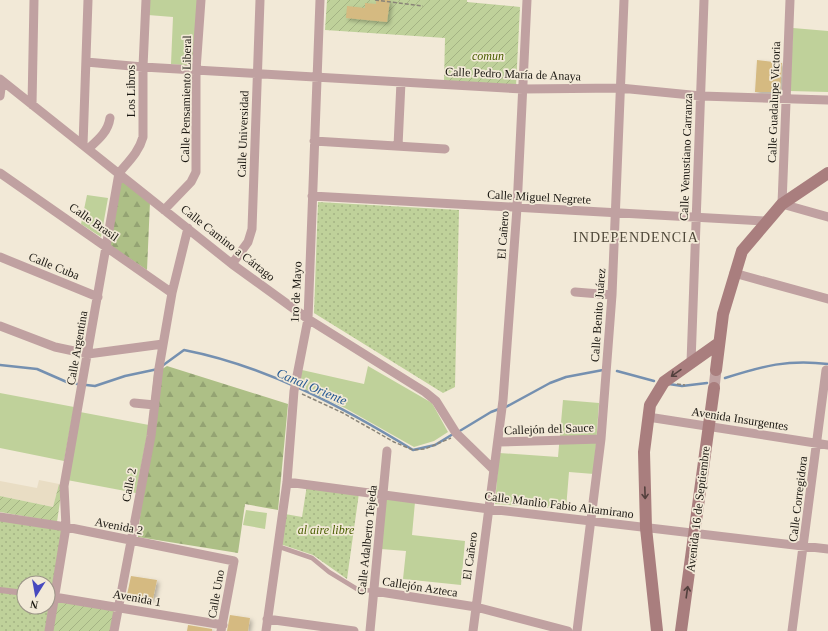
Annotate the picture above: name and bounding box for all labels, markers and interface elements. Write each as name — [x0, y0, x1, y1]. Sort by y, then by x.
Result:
street label: Calle Pensamiento Liberal — [178, 35, 194, 163]
street label: Calle Guadalupe Victoria — [765, 40, 783, 163]
park label: comun — [472, 49, 504, 63]
street label: Los Libros — [124, 65, 138, 117]
street label: Calle Pedro María de Anaya — [445, 65, 582, 83]
street label: Calle Universidad — [234, 90, 252, 178]
street label: Calle Venustiano Carranza — [677, 92, 695, 221]
street label: Calle Miguel Negrete — [487, 187, 591, 207]
street label: Calle Brasil — [67, 200, 122, 244]
street label: Calle Camino a Cártago — [178, 202, 278, 284]
street label: El Cañero — [494, 210, 512, 260]
district label: INDEPENDENCIA — [573, 230, 699, 245]
street label: Calle Cuba — [27, 249, 82, 283]
street label: 1ro de Mayo — [287, 261, 305, 323]
street label: Calle Benito Juárez — [588, 268, 608, 362]
street label: Calle Argentina — [64, 309, 91, 386]
water label: Canal Oriente — [274, 365, 349, 408]
one-way arrow — [671, 369, 682, 377]
street label: Avenida Insurgentes — [691, 404, 790, 434]
street label: Callejón del Sauce — [504, 420, 594, 438]
street label: Avenida 16 de Septiembre — [683, 445, 713, 573]
street label: Calle Corregidora — [786, 455, 810, 543]
street label: Calle 2 — [119, 467, 139, 503]
street label: Calle Adalberto Tejeda — [354, 484, 380, 596]
one-way arrow — [641, 486, 649, 499]
street label: Calle Manlio Fabio Altamirano — [484, 489, 634, 521]
street label: Avenida 2 — [94, 514, 144, 538]
park label: al aire libre — [298, 523, 355, 537]
street label: El Cañero — [460, 531, 480, 581]
street label: Calle Uno — [205, 569, 227, 619]
street label: Callejón Azteca — [381, 574, 459, 600]
north arrow — [16, 575, 56, 615]
one-way arrow — [683, 586, 691, 599]
street label: Avenida 1 — [112, 587, 162, 609]
text: N — [29, 598, 39, 611]

